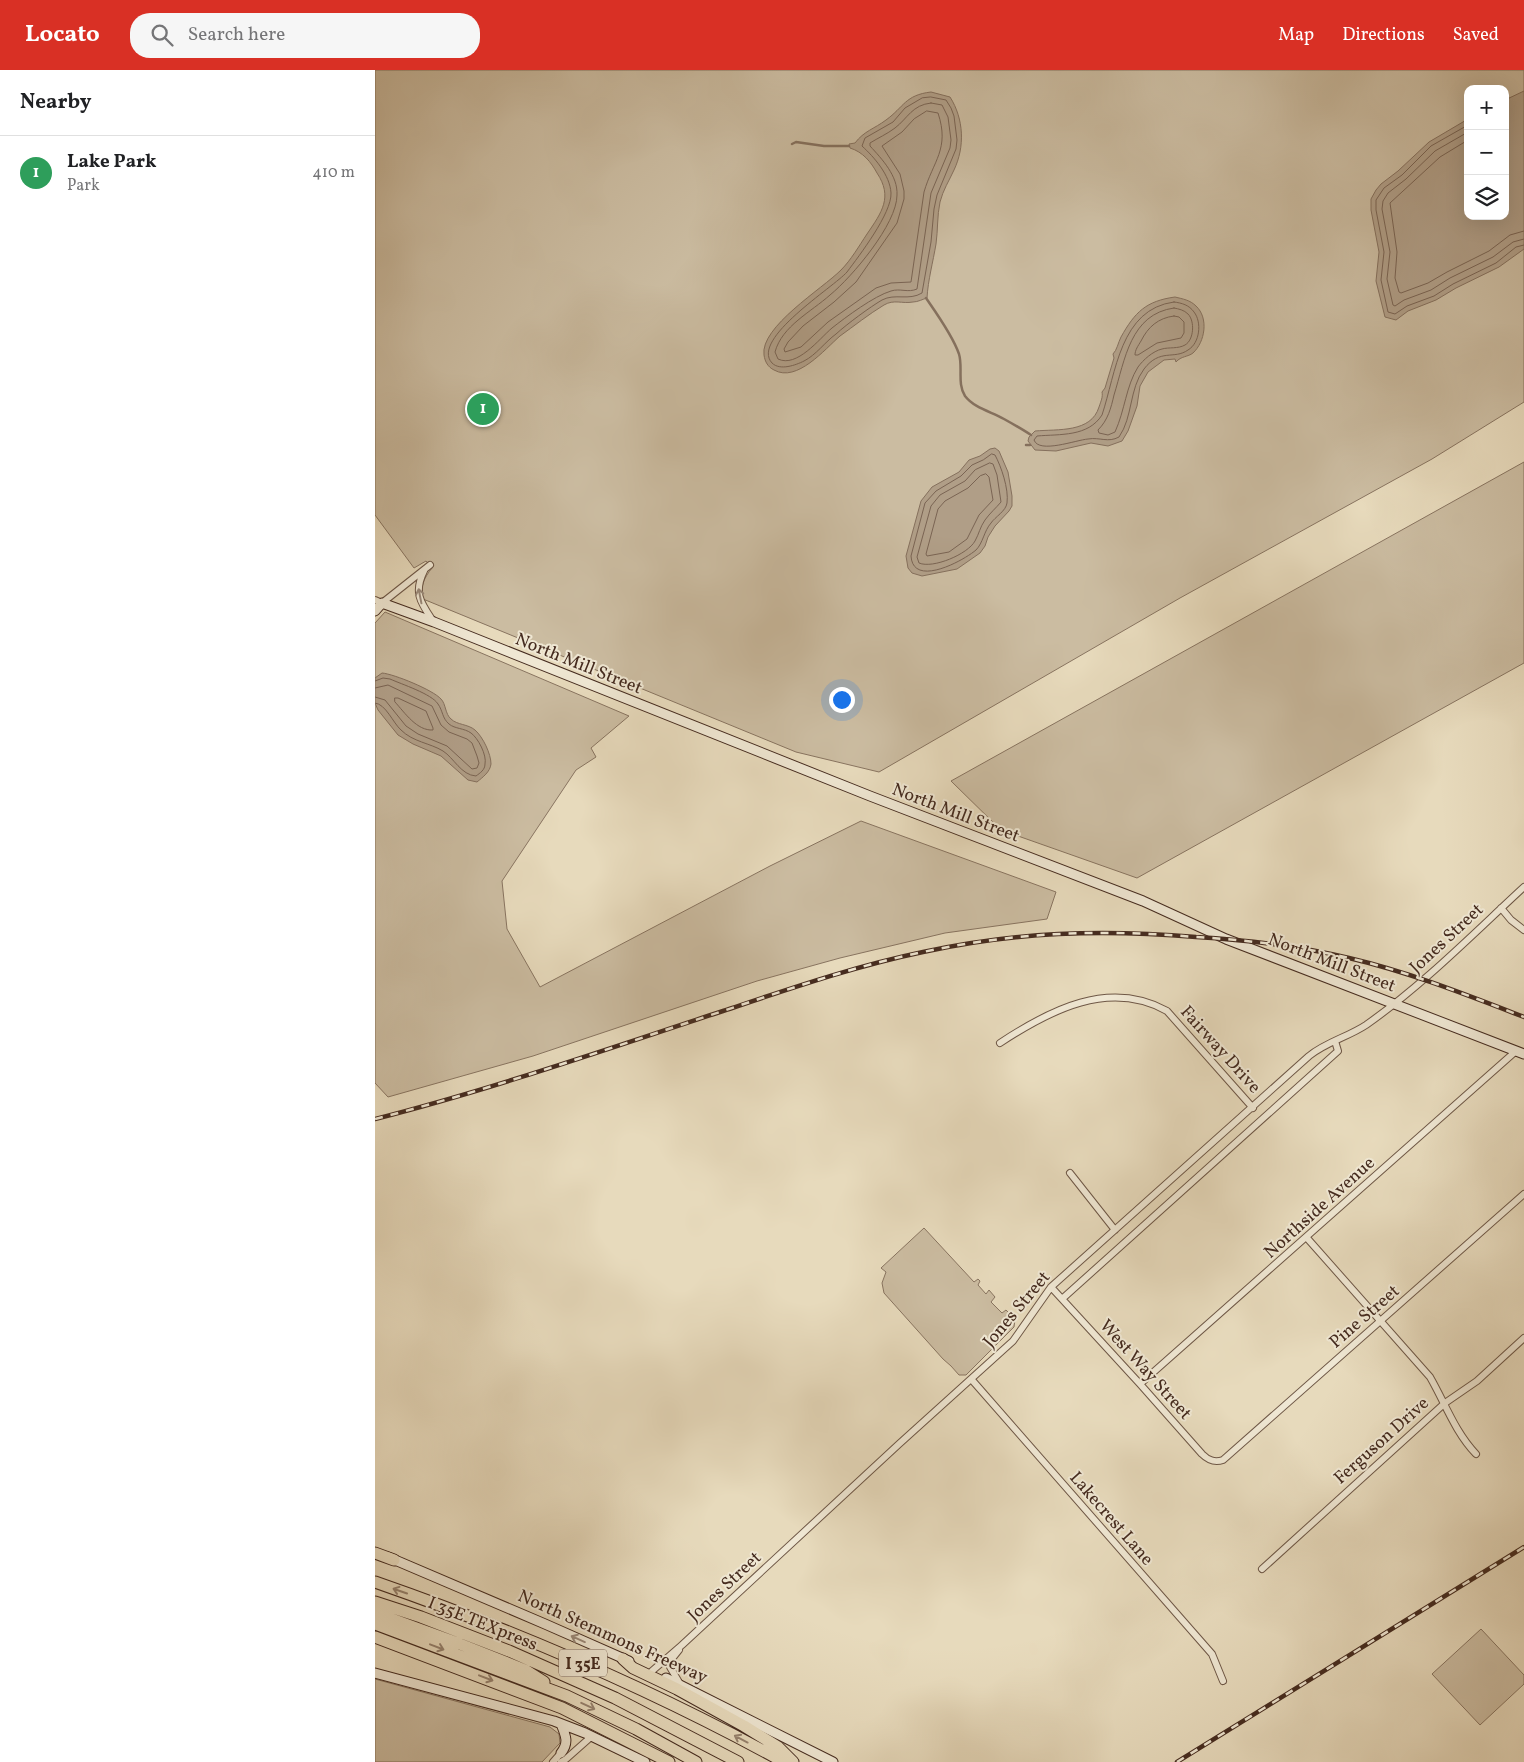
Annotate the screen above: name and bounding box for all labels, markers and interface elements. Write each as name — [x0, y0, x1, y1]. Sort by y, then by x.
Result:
search box — [130, 13, 480, 58]
text: Locato — [25, 18, 100, 52]
icon: search — [148, 21, 176, 49]
text: Search here — [188, 22, 285, 48]
text: Map — [1278, 23, 1314, 48]
text: Directions — [1342, 23, 1425, 48]
text: Saved — [1453, 23, 1499, 48]
map controls — [1464, 85, 1509, 220]
button: + — [1464, 85, 1509, 130]
text: Nearby — [20, 88, 91, 117]
button: − — [1464, 130, 1509, 175]
text: Lake Park — [67, 149, 157, 175]
text: 1 — [33, 162, 39, 184]
text: 410 m — [312, 162, 355, 184]
text: Park — [67, 175, 100, 197]
button: layers — [1464, 175, 1509, 220]
pin: 1 — [467, 390, 499, 428]
one-way arrow — [415, 588, 425, 604]
street label: North Mill Street — [511, 628, 646, 701]
your location — [829, 687, 855, 713]
street label: North Mill Street — [888, 778, 1023, 849]
street label: Jones Street — [1404, 898, 1490, 980]
street label: North Mill Street — [1264, 928, 1399, 999]
street label: Fairway Drive — [1174, 1001, 1266, 1099]
street label: Northside Avenue — [1259, 1151, 1381, 1265]
street label: Jones Street — [978, 1266, 1057, 1354]
street label: Pine Street — [1324, 1280, 1406, 1355]
street label: West Way Street — [1093, 1314, 1197, 1426]
street label: Ferguson Drive — [1329, 1392, 1435, 1491]
street label: Lakecrest Lane — [1063, 1467, 1159, 1571]
street label: Jones Street — [682, 1546, 768, 1628]
street label: North Stemmons Freeway — [514, 1584, 711, 1691]
one-way arrow — [393, 1586, 408, 1595]
street label: I 35E TEXpress — [424, 1591, 541, 1658]
one-way arrow — [571, 1633, 586, 1643]
one-way arrow — [429, 1643, 444, 1652]
road number: I 35E — [559, 1650, 607, 1676]
one-way arrow — [478, 1674, 493, 1684]
one-way arrow — [580, 1702, 595, 1711]
one-way arrow — [734, 1734, 749, 1743]

